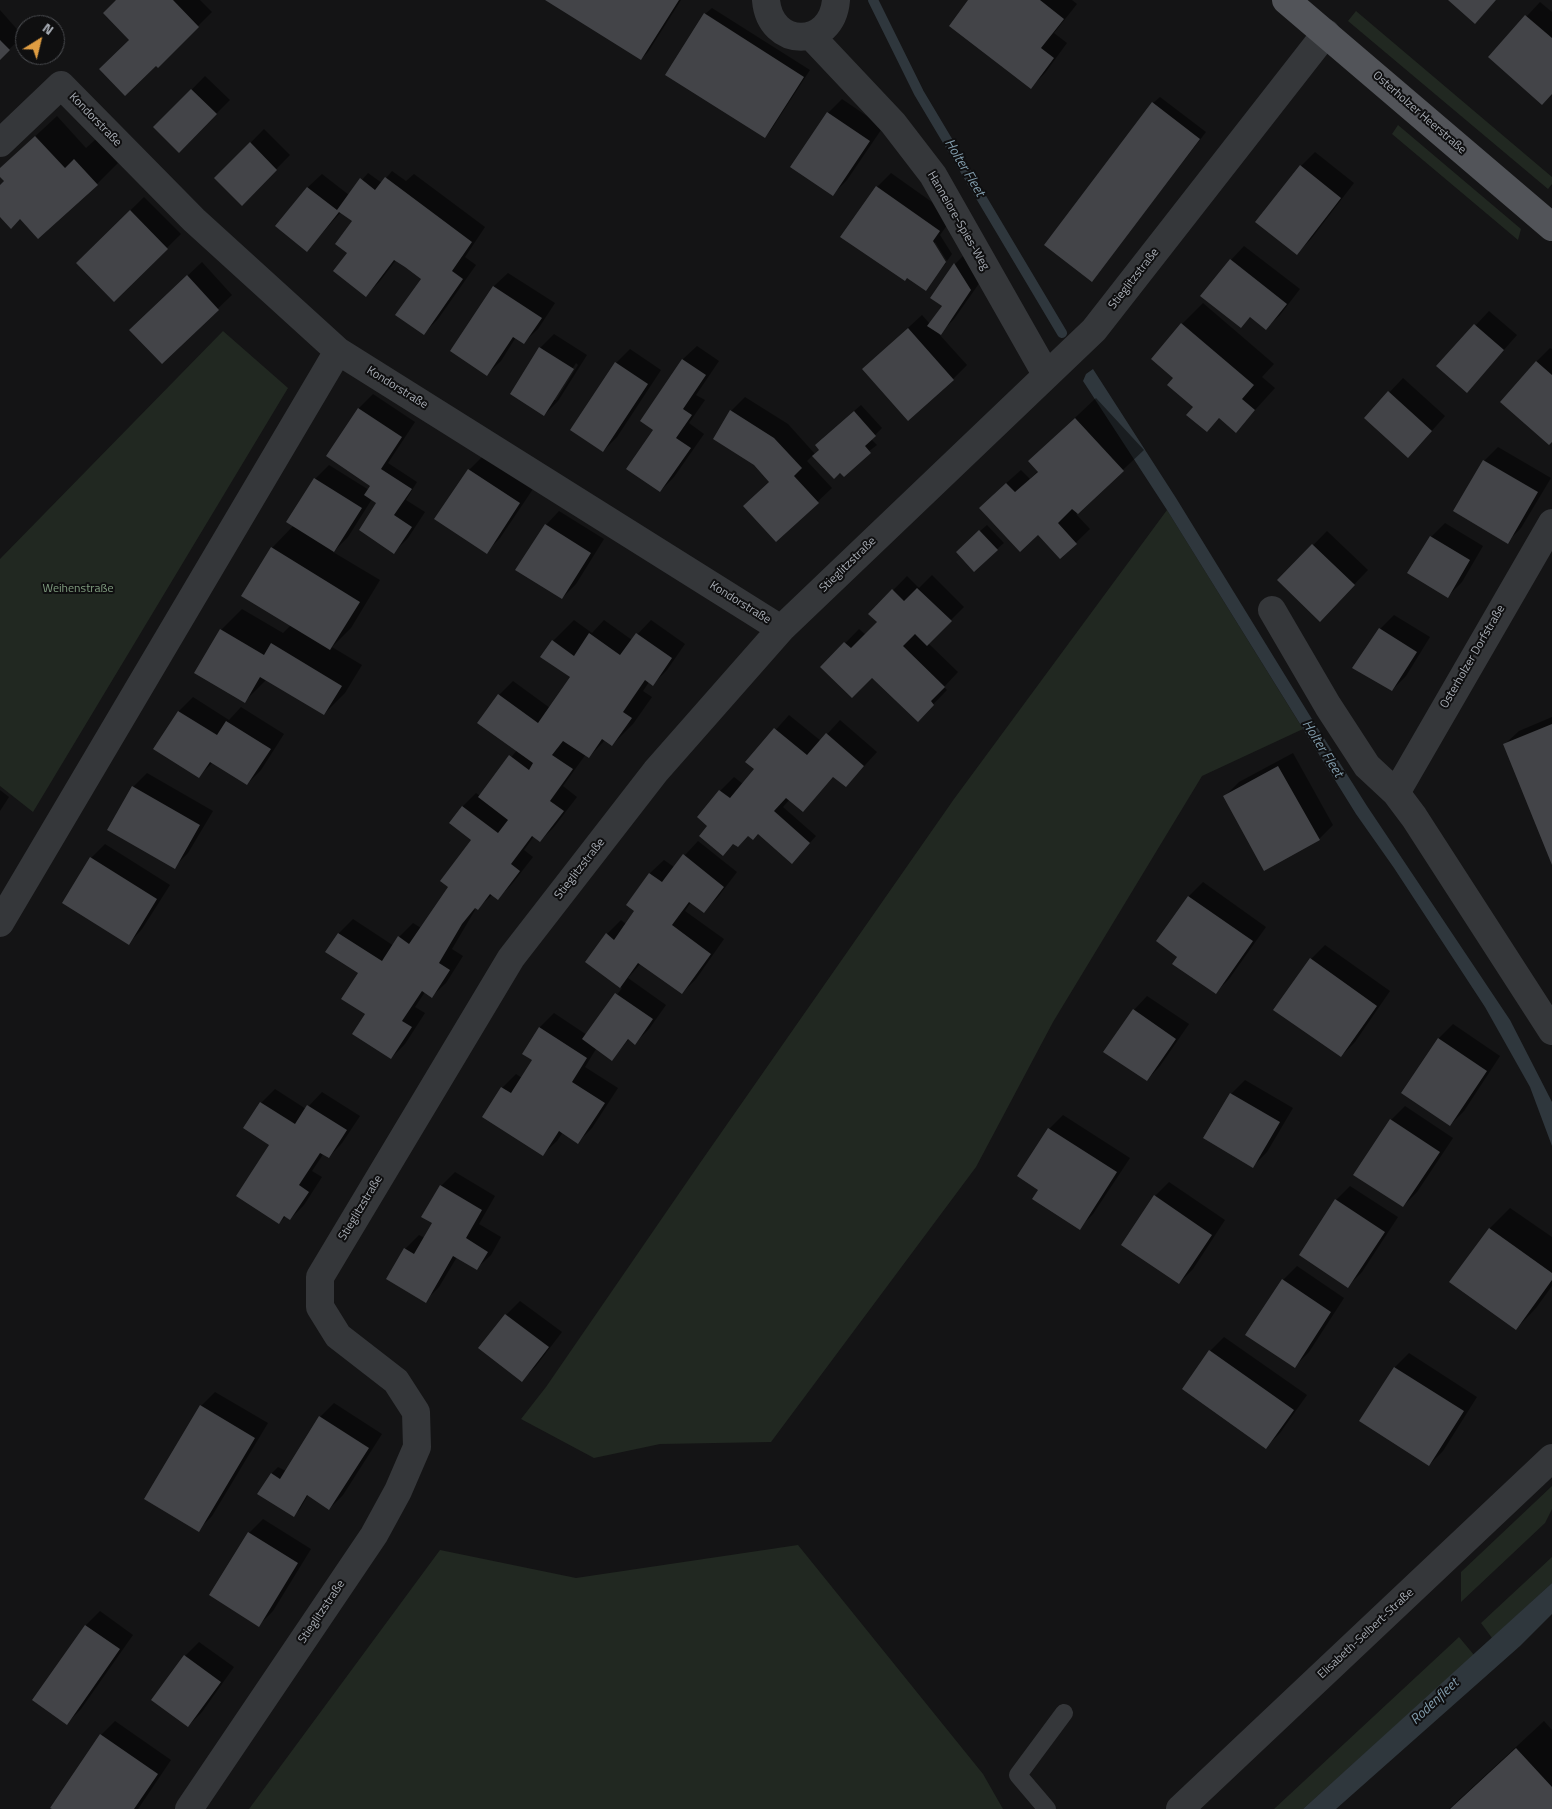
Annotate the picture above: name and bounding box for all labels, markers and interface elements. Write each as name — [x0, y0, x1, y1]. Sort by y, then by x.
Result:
north arrow — [15, 15, 65, 65]
text: N — [38, 17, 59, 40]
street label: Osterholzer Heerstraße — [1369, 69, 1469, 157]
street label: Kondorstraße — [66, 90, 124, 150]
water label: Holter Fleet — [940, 136, 988, 200]
street label: Hannelore-Spies-Weg — [924, 169, 992, 273]
street label: Stieglitzstraße — [1106, 246, 1162, 312]
street label: Kondorstraße — [364, 364, 430, 412]
street label: Stieglitzstraße — [817, 534, 879, 596]
street label: Kondorstraße — [707, 579, 773, 627]
park label: Weihenstraße — [43, 582, 113, 596]
street label: Osterholzer Dorfstraße — [1438, 603, 1508, 711]
water label: Holter Fleet — [1298, 717, 1346, 781]
street label: Stieglitzstraße — [552, 836, 608, 902]
street label: Stieglitzstraße — [336, 1173, 386, 1243]
street label: Stieglitzstraße — [295, 1578, 349, 1646]
street label: Elisabeth-Selbert-Straße — [1315, 1586, 1417, 1682]
water label: Rodenfleet — [1407, 1675, 1463, 1729]

